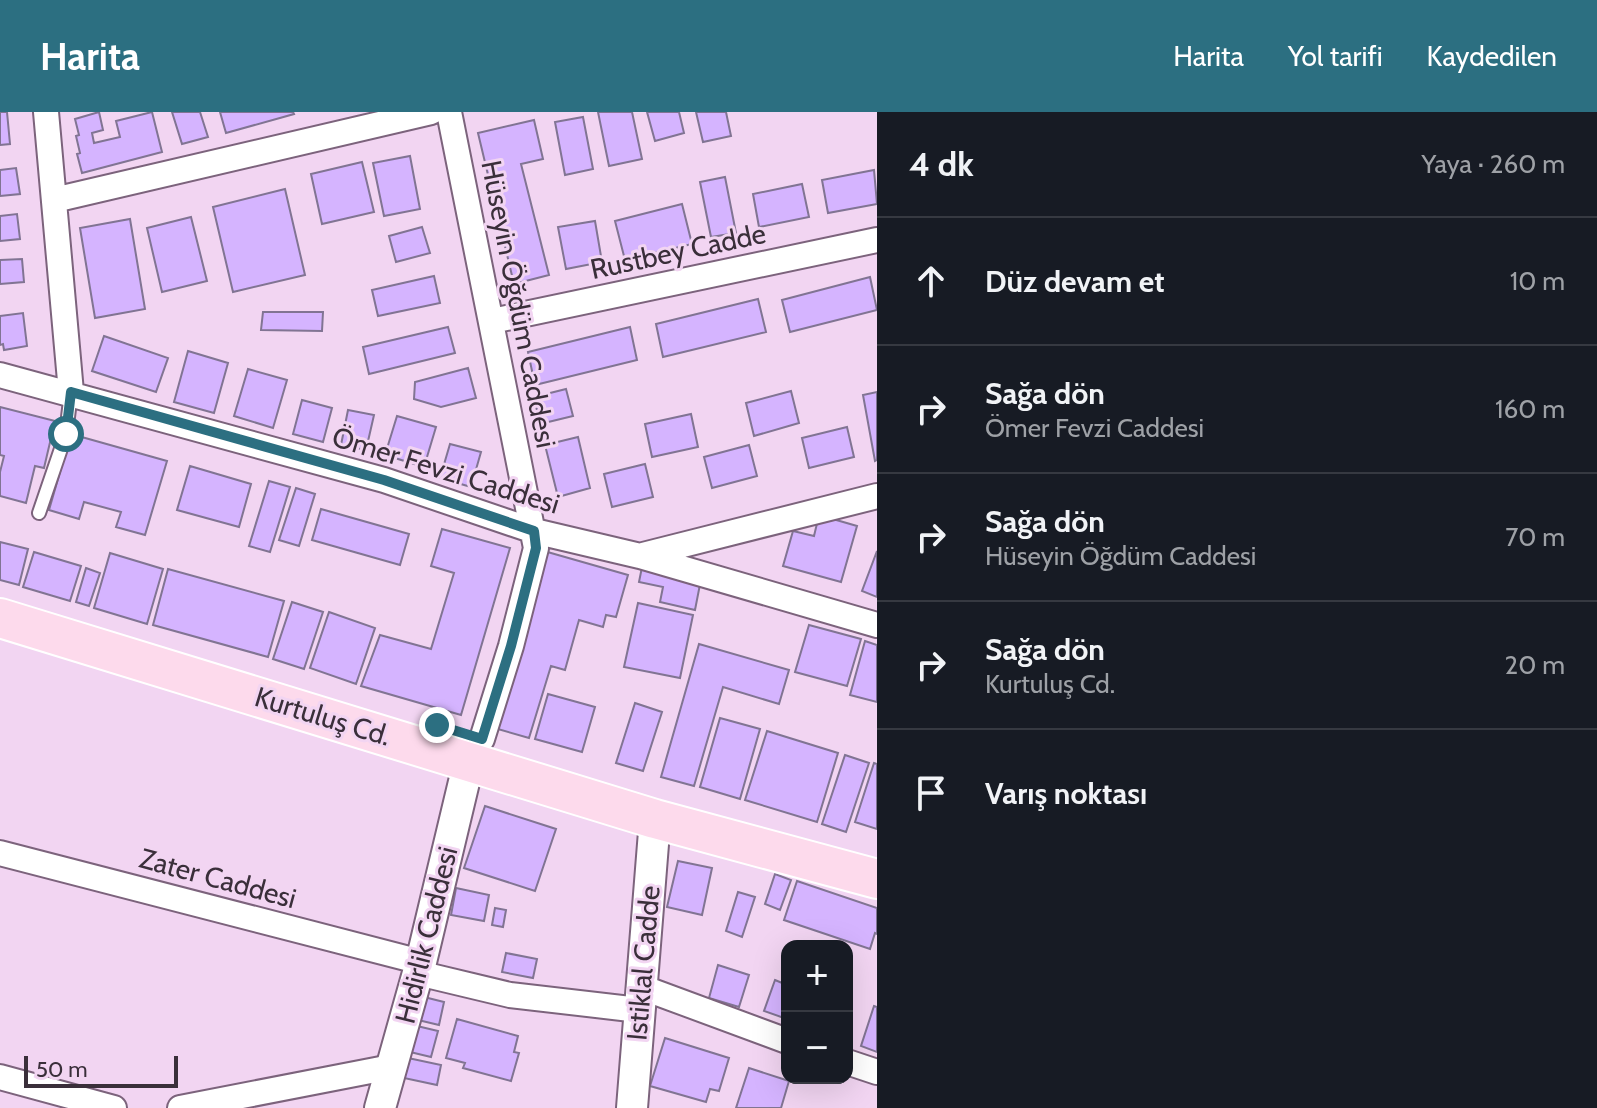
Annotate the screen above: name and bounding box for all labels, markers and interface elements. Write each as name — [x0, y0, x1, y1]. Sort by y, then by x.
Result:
text: Harita — [40, 33, 140, 80]
text: Harita — [1173, 39, 1244, 73]
text: Yol tarifi — [1288, 39, 1383, 73]
text: Kaydedilen — [1427, 39, 1557, 73]
text: 4 dk — [909, 143, 974, 185]
text: Yaya · 260 m — [1422, 148, 1565, 180]
street label: Hüseyin Öğdüm Caddesi — [474, 157, 564, 451]
street label: Rustbey Cadde — [587, 216, 769, 286]
icon: ahead — [909, 259, 953, 303]
text: Düz devam et — [985, 263, 1165, 300]
text: 10 m — [1510, 265, 1565, 297]
text: Sağa dön — [985, 375, 1105, 412]
icon: right — [909, 387, 953, 431]
text: 160 m — [1495, 393, 1565, 425]
text: Ömer Fevzi Caddesi — [985, 412, 1204, 444]
route start — [48, 416, 84, 452]
street label: Ömer Fevzi Caddesi — [328, 419, 564, 521]
text: Sağa dön — [985, 503, 1105, 540]
icon: right — [909, 515, 953, 559]
text: 70 m — [1505, 521, 1565, 553]
text: Hüseyin Öğdüm Caddesi — [985, 540, 1256, 572]
text: Sağa dön — [985, 631, 1105, 668]
icon: right — [909, 643, 953, 687]
text: 20 m — [1505, 649, 1565, 681]
text: Kurtuluş Cd. — [985, 668, 1115, 700]
street label: Kurtuluş Cd. — [251, 679, 395, 753]
route end — [419, 707, 455, 743]
icon: arrive — [909, 771, 953, 815]
text: Varış noktası — [985, 775, 1147, 812]
street label: Zater Caddesi — [136, 841, 300, 915]
street label: Hidirlik Caddesi — [388, 843, 464, 1027]
street label: Istiklal Cadde — [619, 884, 667, 1042]
map controls — [781, 940, 853, 1084]
button: + — [781, 940, 853, 1012]
button: − — [781, 1012, 853, 1084]
scale bar — [24, 1052, 178, 1088]
text: 50 m — [36, 1056, 88, 1083]

